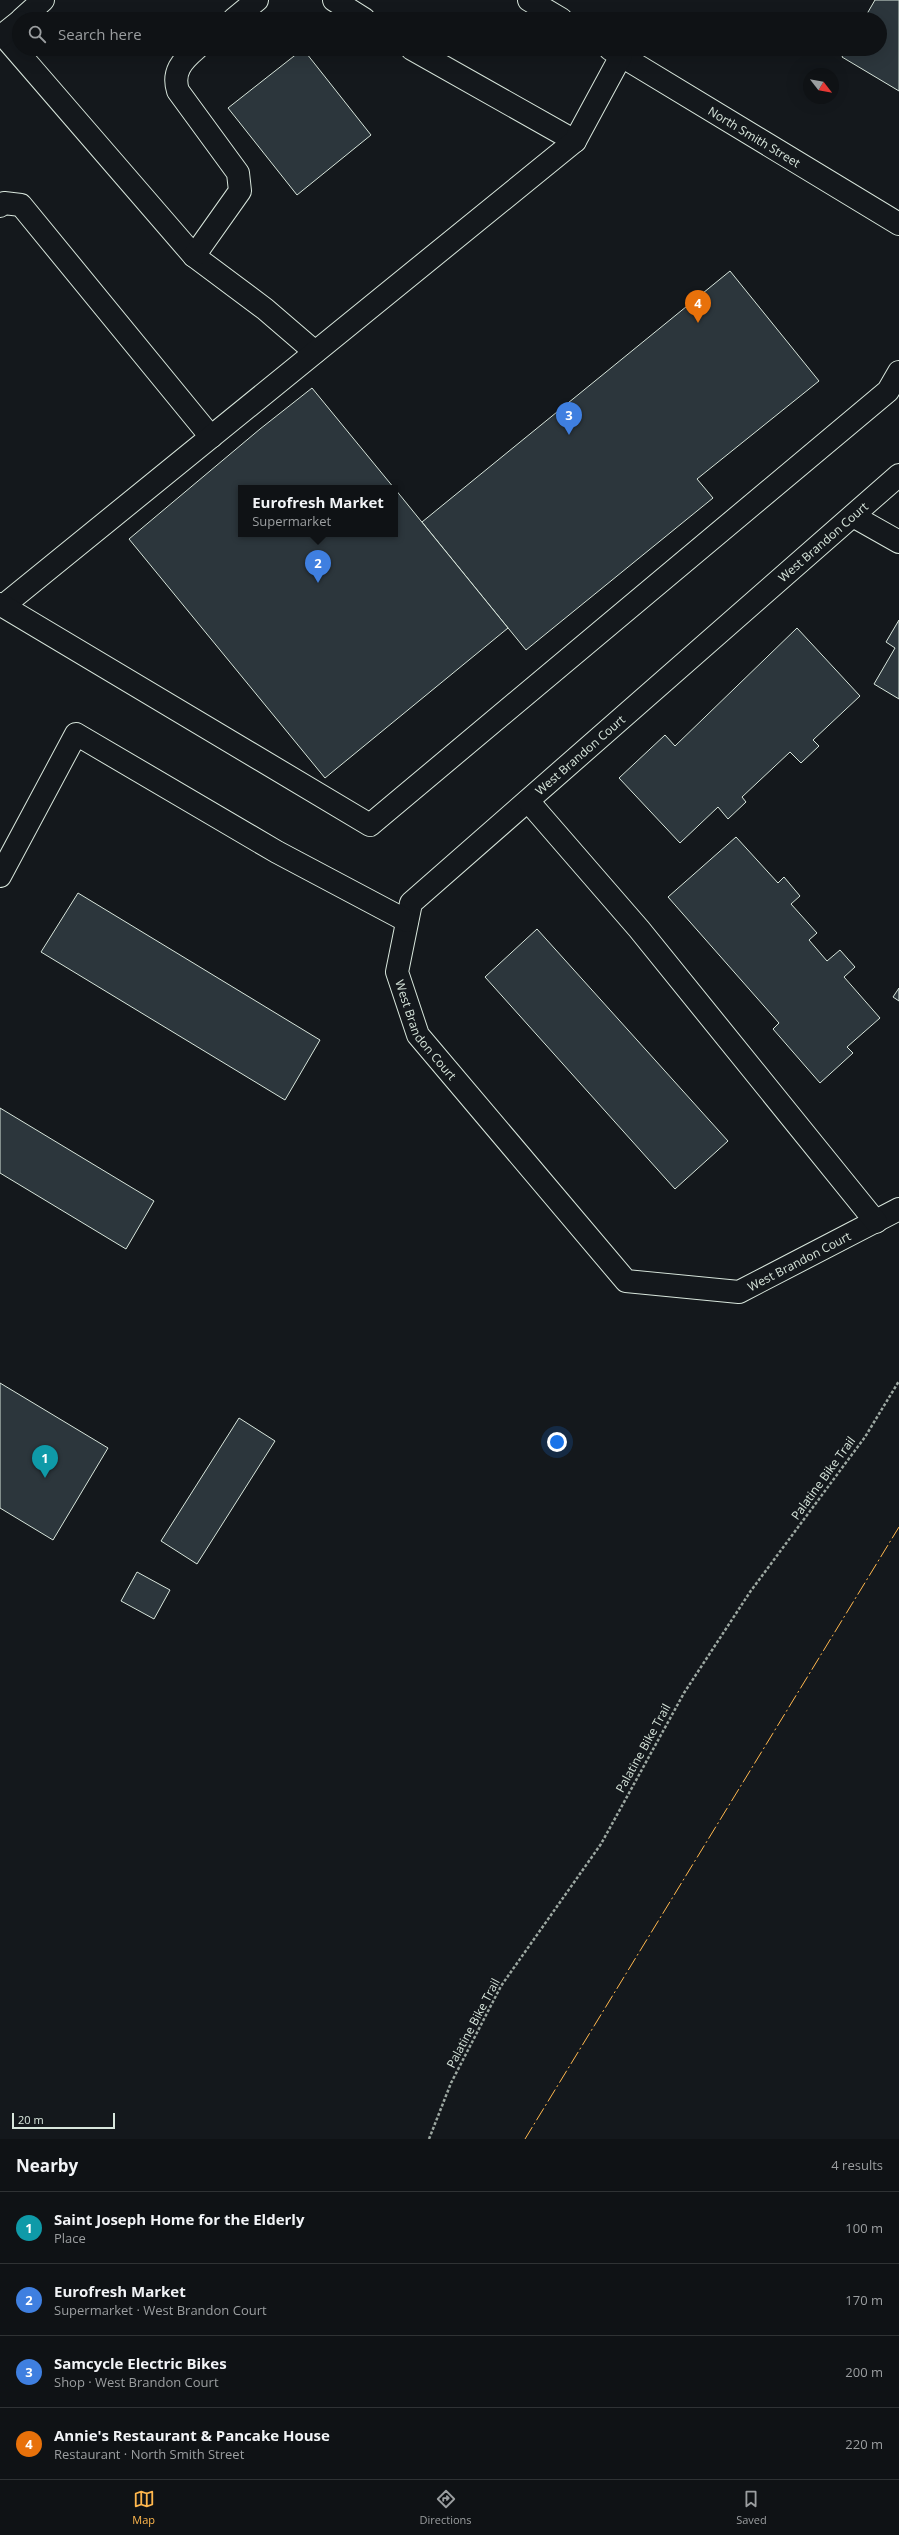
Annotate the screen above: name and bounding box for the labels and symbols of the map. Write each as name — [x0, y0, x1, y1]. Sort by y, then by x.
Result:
north arrow — [803, 68, 839, 104]
street label: North Smith Street — [705, 102, 804, 171]
pin: 4 — [685, 290, 711, 323]
pin: 3 — [556, 402, 582, 435]
street label: West Brandon Court — [774, 498, 872, 586]
pin: 2 — [305, 550, 331, 583]
street label: West Brandon Court — [531, 711, 629, 799]
street label: West Brandon Court — [392, 977, 461, 1083]
street label: West Brandon Court — [744, 1227, 853, 1295]
your location — [547, 1432, 567, 1452]
street label: Palatine Bike Trail — [787, 1433, 859, 1523]
pin: 1 — [32, 1445, 58, 1478]
street label: Palatine Bike Trail — [611, 1700, 675, 1796]
street label: Palatine Bike Trail — [442, 1975, 504, 2071]
scale bar — [12, 2111, 115, 2130]

